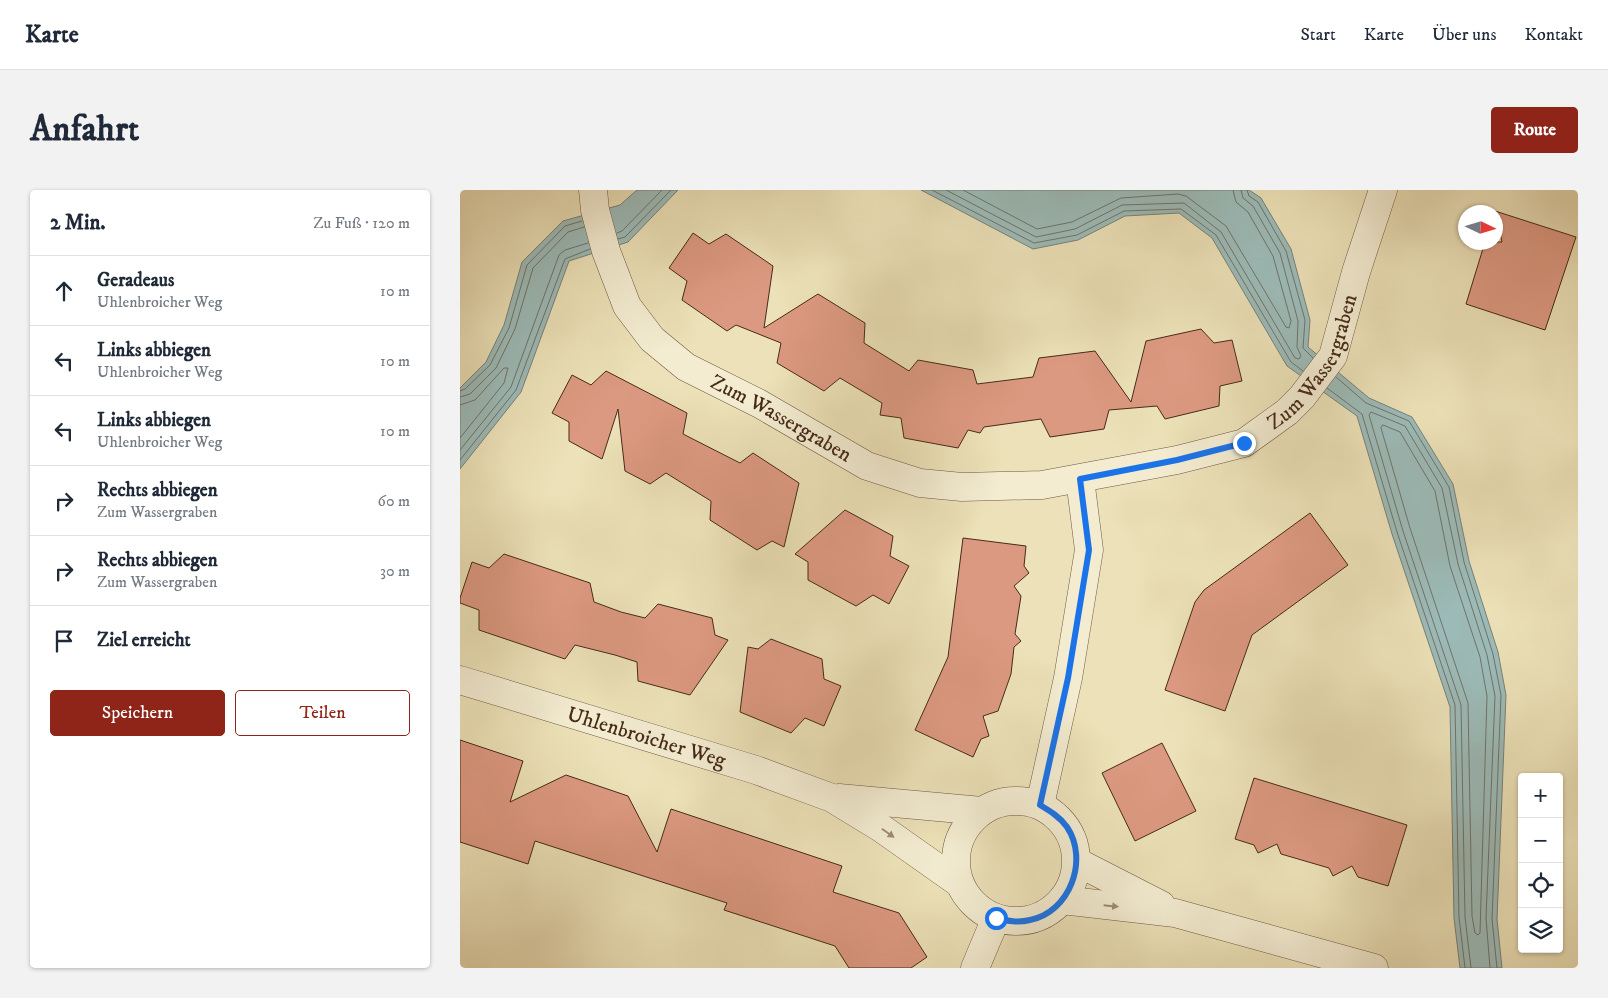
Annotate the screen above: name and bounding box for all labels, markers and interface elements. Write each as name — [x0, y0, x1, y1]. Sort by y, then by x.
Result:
text: Karte — [25, 20, 79, 50]
text: Start — [1300, 24, 1336, 46]
text: Karte — [1364, 24, 1404, 46]
text: Über uns — [1432, 24, 1496, 46]
text: Kontakt — [1524, 24, 1583, 46]
button: Route — [1491, 107, 1578, 153]
text: Anfahrt — [30, 108, 139, 152]
north arrow — [1458, 205, 1503, 250]
text: 2 Min. — [50, 210, 105, 236]
text: Zu Fuß · 120 m — [313, 213, 410, 233]
text: Geradeaus — [97, 269, 174, 292]
icon: ahead — [50, 277, 78, 305]
text: 10 m — [380, 281, 410, 301]
street label: Zum Wassergraben — [1263, 291, 1363, 436]
text: Uhlenbroicher Weg — [97, 292, 222, 312]
text: Links abbiegen — [97, 339, 211, 362]
icon: left — [50, 347, 78, 375]
text: 10 m — [380, 351, 410, 371]
text: Uhlenbroicher Weg — [97, 362, 222, 382]
street label: Zum Wassergraben — [706, 369, 856, 468]
text: Links abbiegen — [97, 409, 211, 432]
icon: left — [50, 417, 78, 445]
text: 10 m — [380, 421, 410, 441]
text: Uhlenbroicher Weg — [97, 432, 222, 452]
route end — [1233, 432, 1256, 455]
text: Rechts abbiegen — [97, 479, 218, 502]
icon: right — [50, 487, 78, 515]
text: 60 m — [378, 491, 410, 511]
text: Zum Wassergraben — [97, 502, 217, 522]
text: Rechts abbiegen — [97, 549, 218, 572]
icon: right — [50, 557, 78, 585]
text: 30 m — [380, 561, 410, 581]
text: Zum Wassergraben — [97, 572, 217, 592]
icon: arrive — [50, 627, 78, 655]
text: Ziel erreicht — [97, 629, 191, 652]
button: Speichern — [50, 690, 225, 736]
button: Teilen — [235, 690, 410, 736]
street label: Uhlenbroicher Weg — [564, 701, 730, 774]
map controls — [1518, 773, 1563, 953]
button: + — [1518, 773, 1563, 818]
button: − — [1518, 818, 1563, 863]
one-way arrow — [881, 828, 895, 838]
button: locate — [1518, 863, 1563, 908]
one-way arrow — [1103, 902, 1119, 910]
route start — [985, 907, 1008, 930]
button: layers — [1518, 908, 1563, 953]

